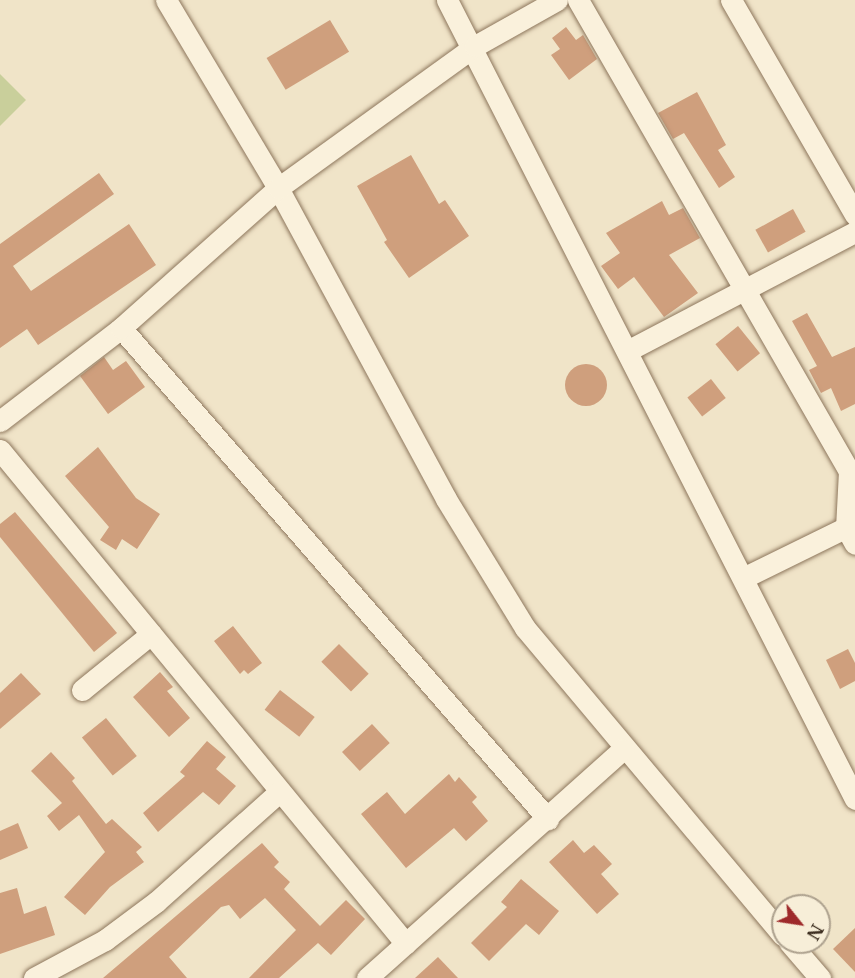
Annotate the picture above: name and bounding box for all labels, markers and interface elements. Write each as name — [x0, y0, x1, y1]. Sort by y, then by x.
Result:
north arrow — [771, 894, 831, 954]
text: N — [802, 920, 827, 944]

